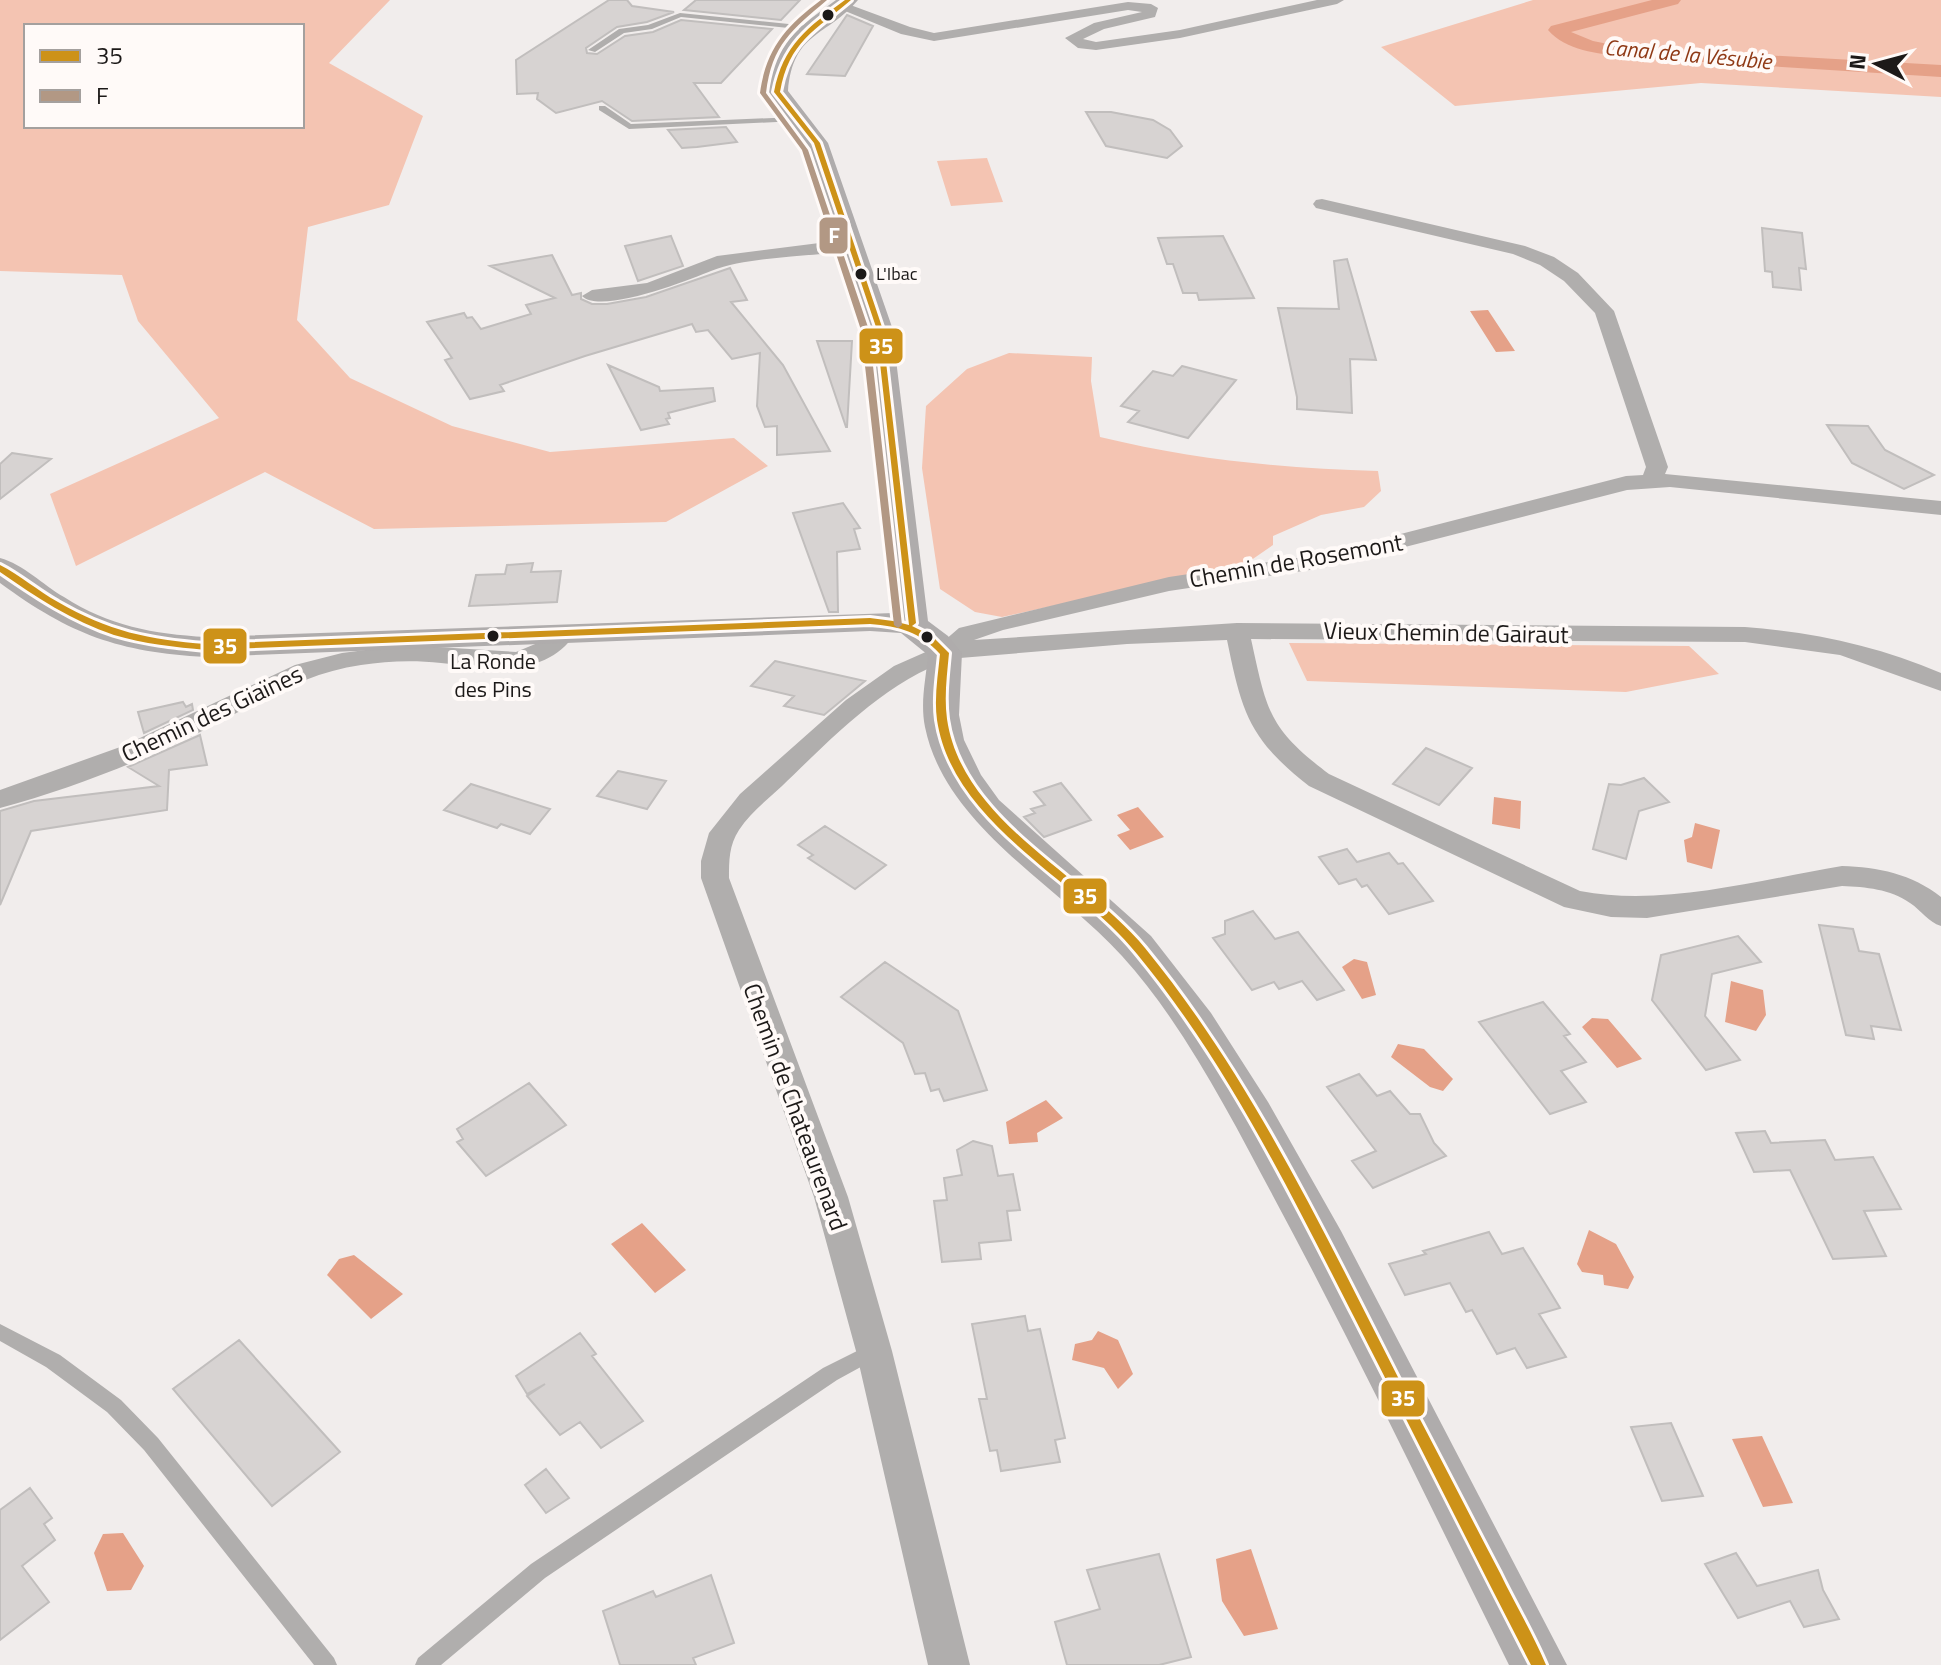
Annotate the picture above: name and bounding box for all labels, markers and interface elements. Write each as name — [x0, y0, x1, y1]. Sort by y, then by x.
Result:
unlabelled marker — [820, 7, 836, 23]
legend — [24, 24, 304, 128]
north arrow — [1837, 24, 1917, 104]
water label: Canal de la Vésubie — [1603, 30, 1775, 78]
text: 35 — [96, 37, 123, 73]
text: N — [1839, 53, 1875, 71]
text: F — [96, 77, 109, 113]
line badge: F — [818, 216, 849, 255]
text: F — [828, 218, 840, 252]
place label: L'Ibac — [876, 260, 918, 287]
marker: L'Ibac — [853, 266, 869, 282]
line badge: 35 — [858, 327, 904, 365]
text: 35 — [869, 329, 893, 363]
street label: Chemin de Rosemont — [1186, 523, 1406, 597]
street label: Vieux Chemin de Gairaut — [1323, 612, 1570, 652]
line badge: 35 — [202, 627, 248, 665]
marker: La Ronde des Pins — [485, 628, 501, 644]
text: 35 — [213, 629, 237, 663]
unlabelled marker — [919, 629, 935, 645]
place label: La Ronde des Pins — [450, 644, 536, 706]
street label: Chemin des Giaïnes — [115, 655, 308, 771]
line badge: 35 — [1062, 877, 1108, 915]
text: 35 — [1073, 879, 1097, 913]
street label: Chemin de Chateaurenard — [734, 978, 857, 1235]
line badge: 35 — [1380, 1379, 1426, 1418]
text: 35 — [1391, 1381, 1415, 1415]

